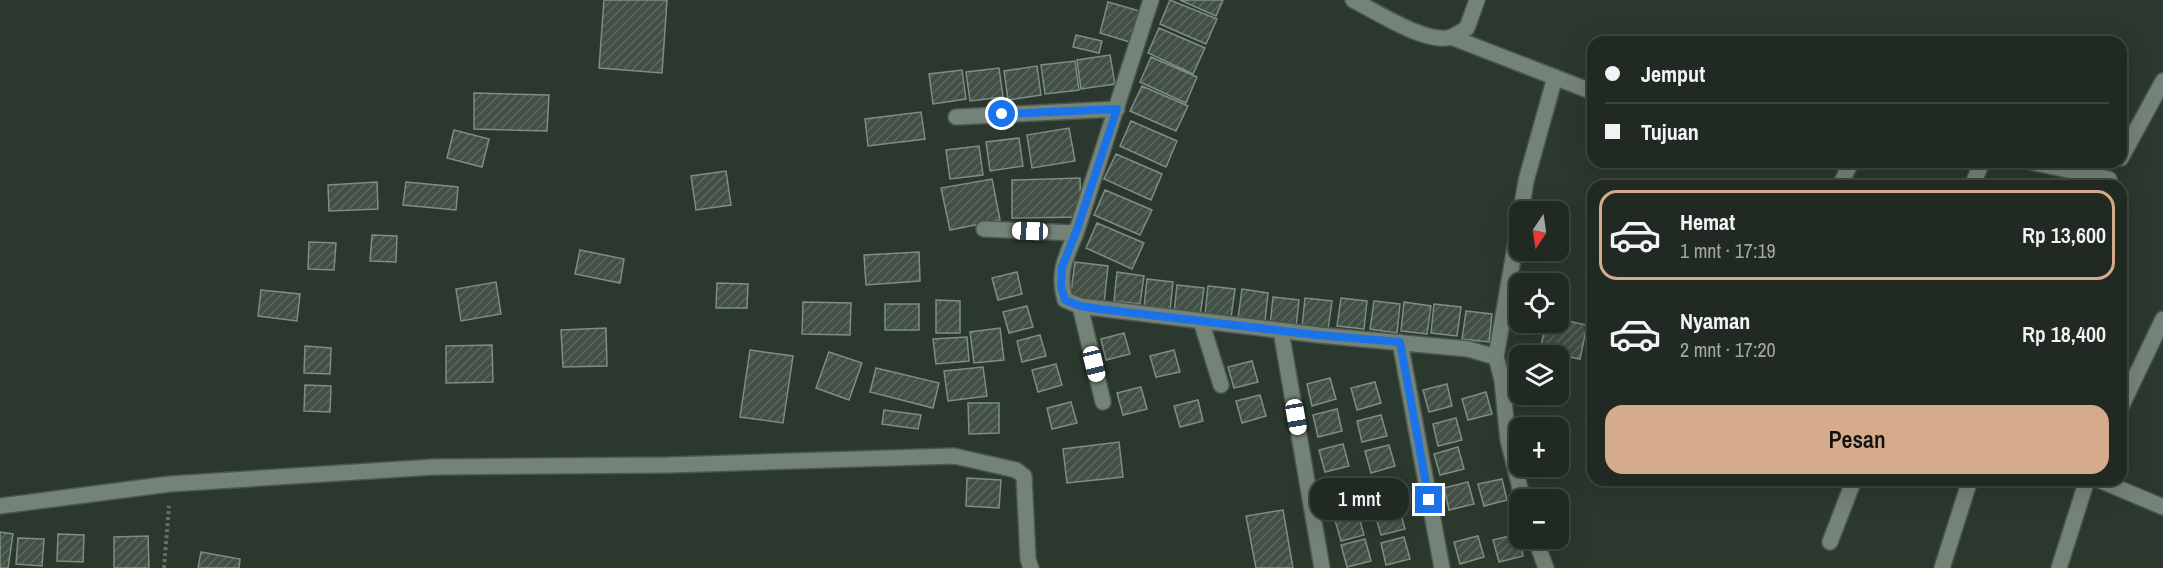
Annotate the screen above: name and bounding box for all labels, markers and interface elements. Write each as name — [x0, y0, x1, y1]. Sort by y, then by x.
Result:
text: Jemput — [1641, 59, 1705, 89]
route start — [988, 100, 1015, 127]
text: Tujuan — [1641, 117, 1699, 147]
north arrow — [1509, 201, 1569, 261]
map controls — [1509, 201, 1569, 549]
text: Hemat — [1680, 207, 1735, 237]
icon: car — [1608, 208, 1662, 262]
text: Rp 13,600 — [2022, 220, 2106, 250]
car — [1012, 221, 1048, 241]
text: 1 mnt · 17:19 — [1680, 237, 1776, 264]
button: locate — [1509, 273, 1569, 333]
text: Nyaman — [1680, 306, 1750, 336]
icon: car — [1608, 307, 1662, 361]
text: Rp 18,400 — [2022, 319, 2106, 349]
text: 2 mnt · 17:20 — [1680, 336, 1776, 363]
car — [1081, 344, 1107, 384]
button: layers — [1509, 345, 1569, 405]
car — [1284, 398, 1308, 436]
button: Pesan — [1605, 405, 2109, 474]
button: + — [1509, 417, 1569, 477]
callout: 1 mnt — [1309, 479, 1408, 521]
text: 1 mnt — [1338, 485, 1381, 512]
route end — [1415, 486, 1442, 513]
button: − — [1509, 489, 1569, 549]

